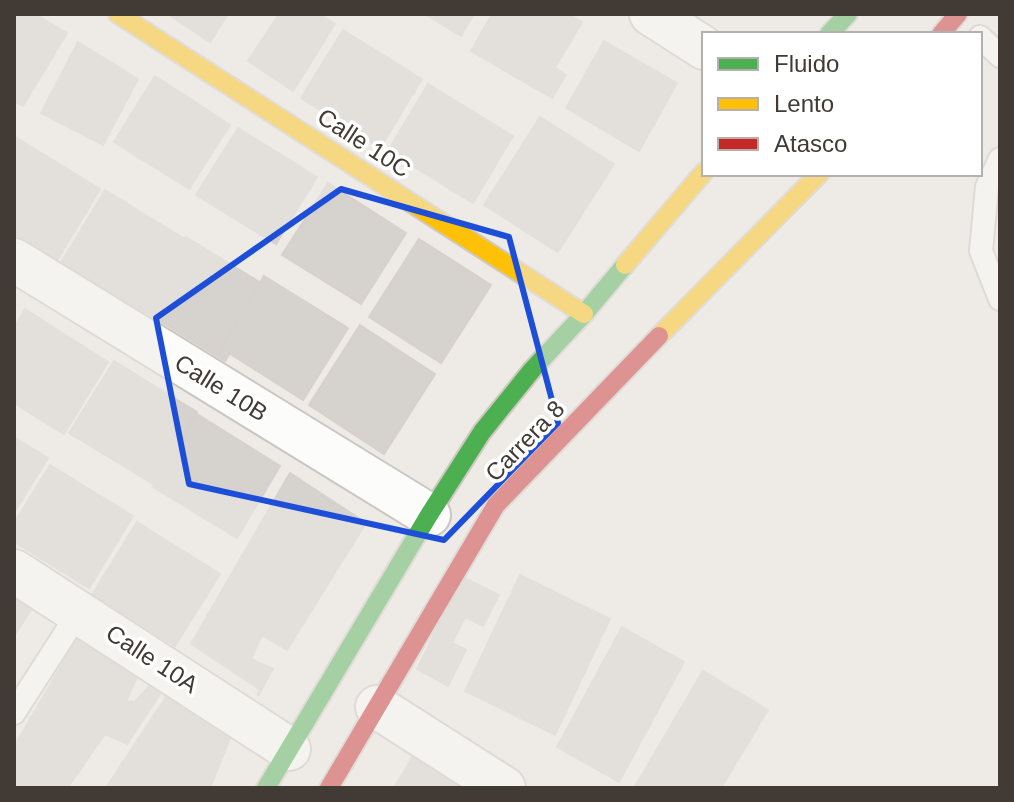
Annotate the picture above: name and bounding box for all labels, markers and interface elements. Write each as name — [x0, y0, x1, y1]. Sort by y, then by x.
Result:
legend — [702, 32, 982, 176]
text: Fluido — [774, 50, 839, 77]
text: Lento — [774, 90, 834, 117]
street label: Calle 10C — [313, 103, 416, 183]
text: Atasco — [774, 130, 847, 157]
street label: Calle 10B — [170, 349, 273, 427]
street label: Carrera 8 — [480, 395, 570, 486]
street label: Calle 10A — [101, 619, 203, 698]

